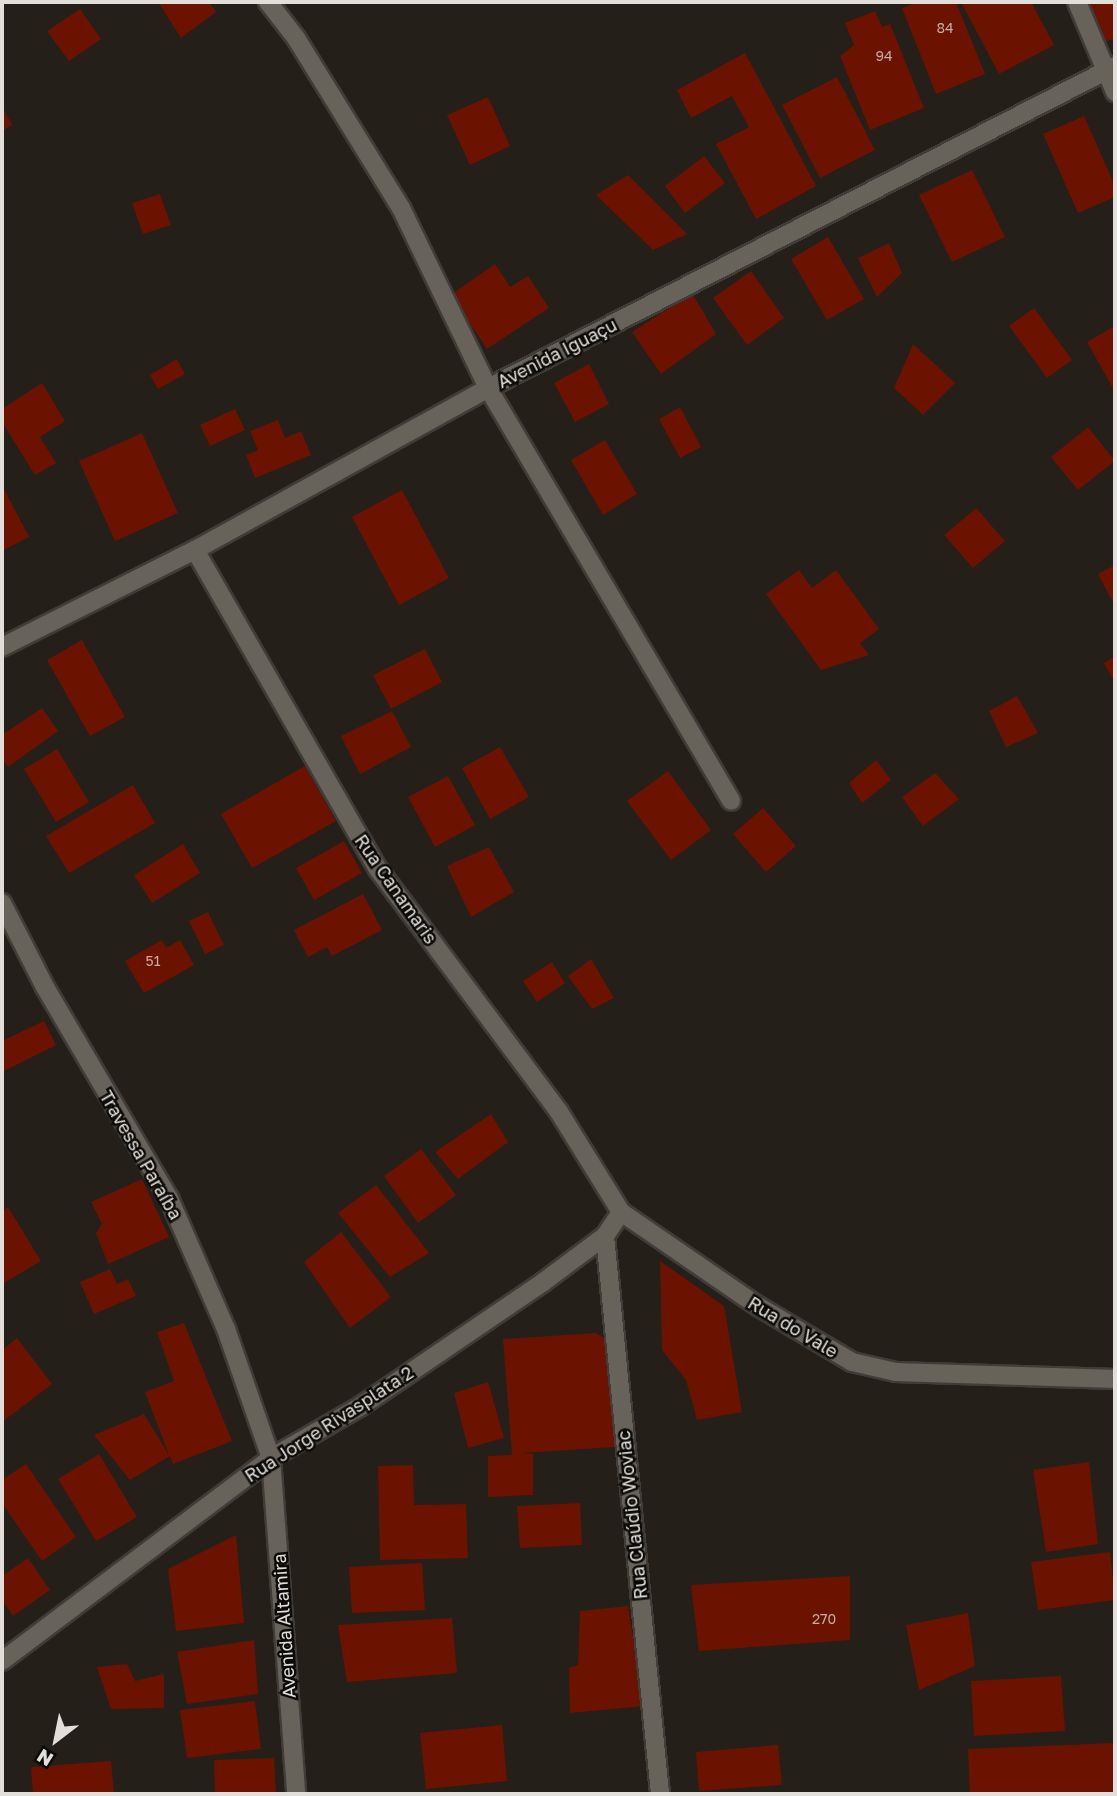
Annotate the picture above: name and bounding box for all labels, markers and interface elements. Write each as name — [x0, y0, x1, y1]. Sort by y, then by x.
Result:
house number: 84 — [936, 20, 954, 36]
house number: 94 — [875, 48, 893, 64]
street label: Avenida Iguaçu — [494, 314, 620, 392]
street label: Rua Canamaris — [350, 830, 442, 948]
house number: 51 — [146, 953, 160, 969]
street label: Travessa Paraíba — [95, 1087, 187, 1223]
street label: Rua do Vale — [744, 1292, 842, 1362]
street label: Rua Jorge Rivasplata 2 — [241, 1361, 417, 1487]
street label: Rua Claúdio Woviac — [612, 1430, 652, 1600]
street label: Avenida Altamira — [268, 1553, 300, 1699]
house number: 270 — [812, 1611, 836, 1627]
north arrow — [21, 1705, 91, 1775]
text: N — [32, 1745, 57, 1772]

